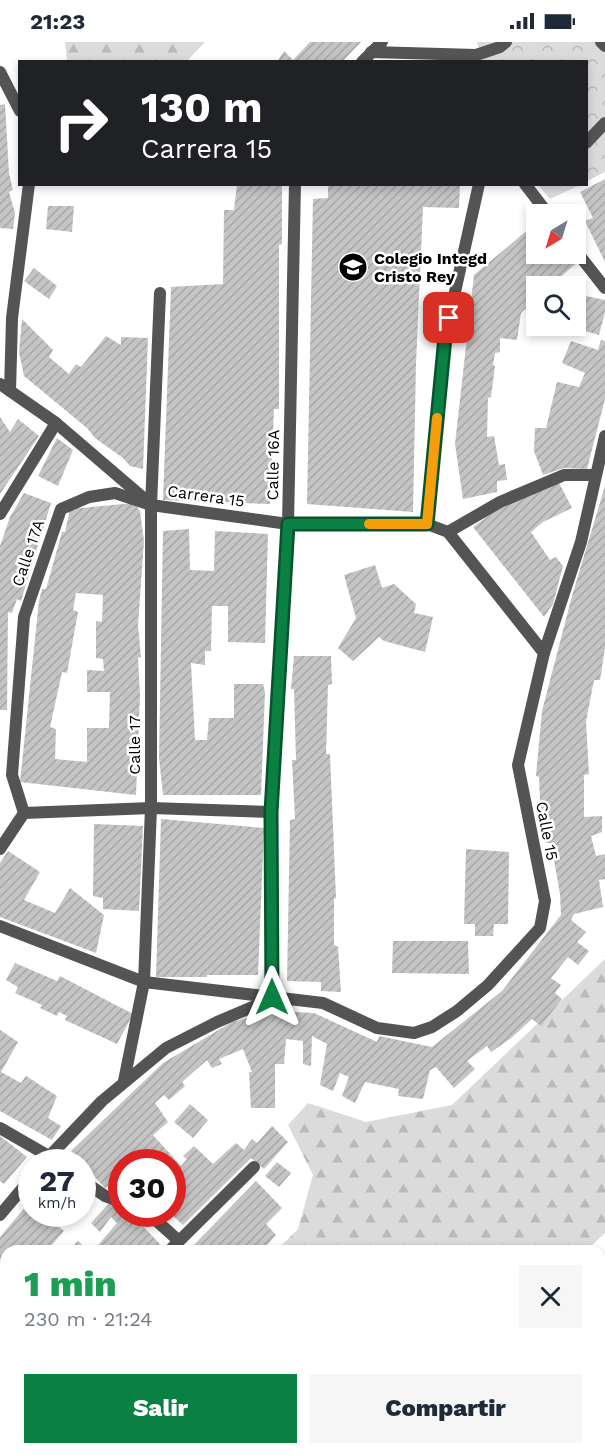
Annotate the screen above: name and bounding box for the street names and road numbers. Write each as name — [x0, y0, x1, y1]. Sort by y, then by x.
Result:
street label: Calle 16A — [263, 429, 283, 501]
street label: Carrera 15 — [166, 481, 246, 511]
street label: Calle 17A — [8, 517, 48, 589]
street label: Calle 17 — [125, 715, 144, 775]
street label: Calle 15 — [532, 800, 562, 862]

